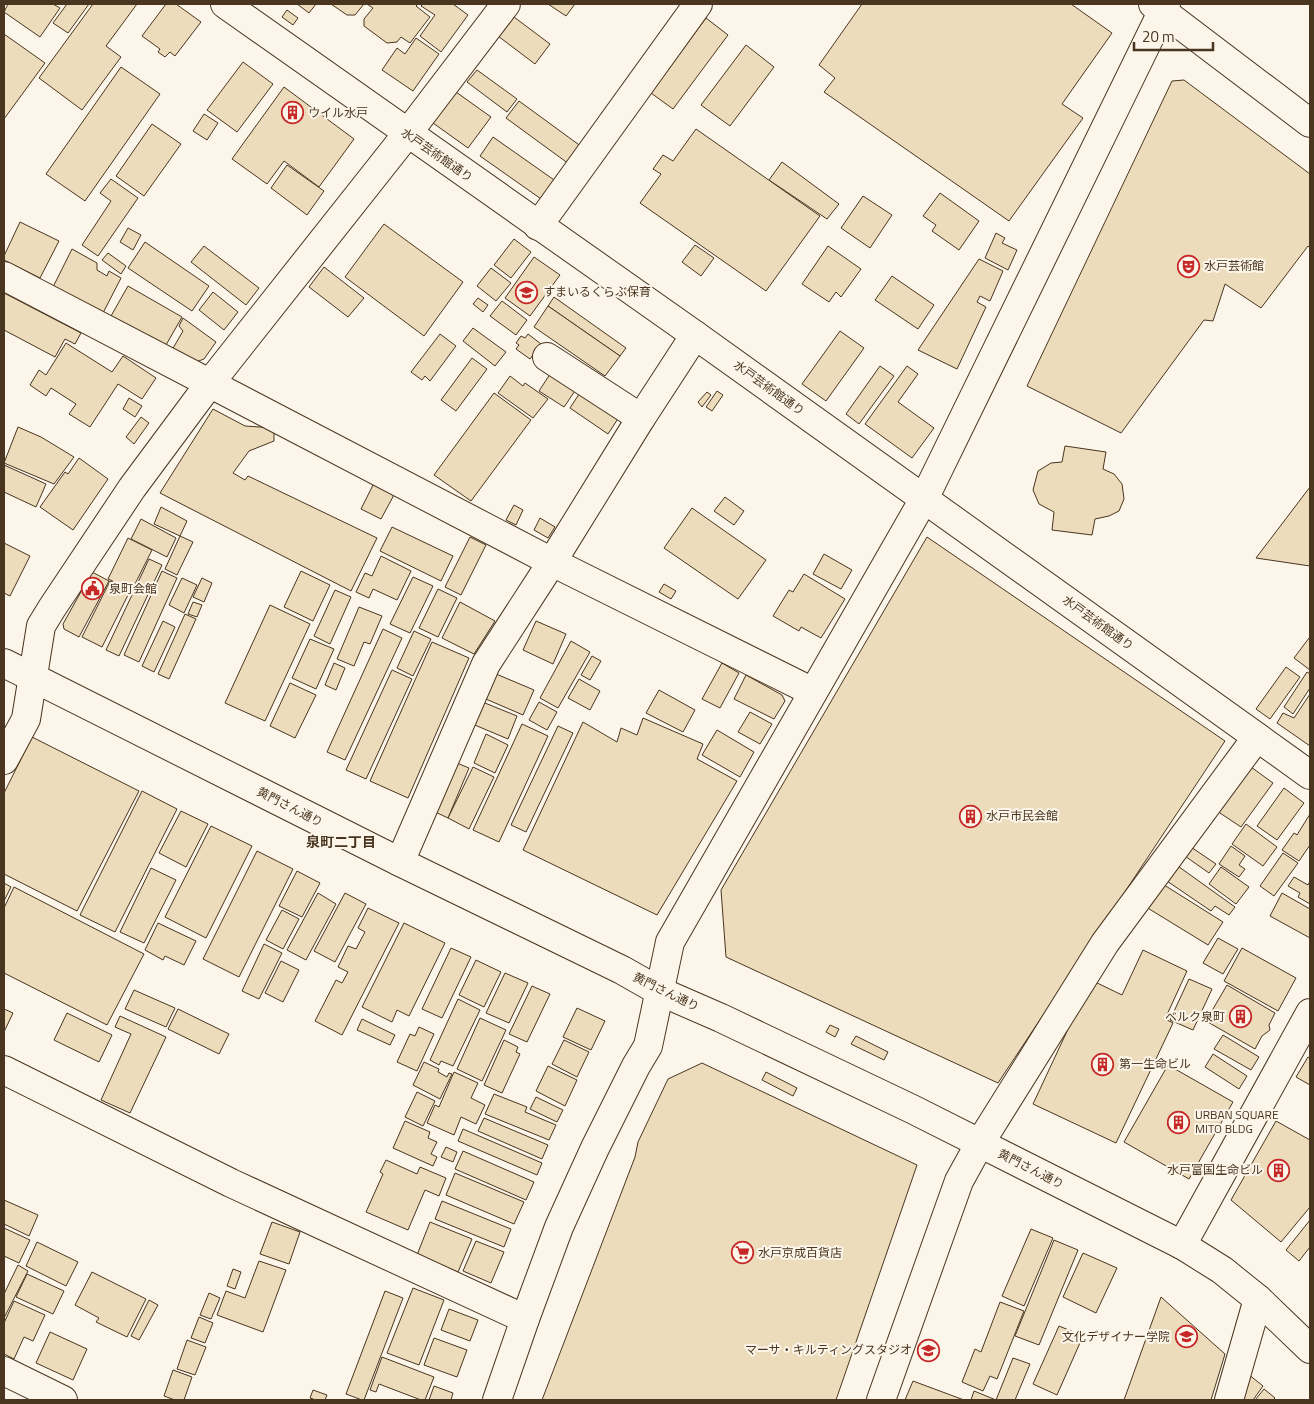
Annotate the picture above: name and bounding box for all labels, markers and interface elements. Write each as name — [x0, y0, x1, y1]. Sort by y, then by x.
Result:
scale bar — [1134, 20, 1213, 52]
text: 20 m — [1142, 25, 1175, 48]
building icon: ウイル水戸 — [280, 101, 304, 125]
place label: ウイル水戸 — [308, 103, 368, 122]
street label: 水戸芸術館通り — [397, 123, 477, 186]
theatre icon: 水戸芸術館 — [1176, 254, 1200, 278]
place label: 水戸芸術館 — [1204, 256, 1264, 275]
school or university icon: すまいるくらぶ保育 — [515, 280, 539, 304]
place label: すまいるくらぶ保育 — [543, 282, 651, 301]
street label: 水戸芸術館通り — [730, 355, 809, 420]
public building icon: 泉町会館 — [81, 577, 105, 601]
place label: 泉町会館 — [109, 579, 157, 598]
street label: 水戸芸術館通り — [1059, 590, 1138, 655]
street label: 黄門さん通り — [254, 782, 327, 831]
building icon: 水戸市民会館 — [958, 804, 982, 828]
place label: 水戸市民会館 — [986, 806, 1058, 825]
district label: 泉町二丁目 — [306, 831, 376, 852]
street label: 黄門さん通り — [630, 967, 703, 1016]
building icon: ベルク泉町 — [1229, 1005, 1253, 1029]
place label: ベルク泉町 — [1165, 1007, 1225, 1026]
building icon: 第一生命ビル — [1091, 1052, 1115, 1076]
place label: 第一生命ビル — [1119, 1054, 1191, 1073]
place label: URBAN SQUARE MITO BLDG — [1195, 1105, 1279, 1138]
building icon: URBAN SQUARE MITO BLDG — [1167, 1110, 1191, 1134]
street label: 黄門さん通り — [995, 1144, 1068, 1193]
building icon: 水戸富国生命ビル — [1267, 1158, 1291, 1182]
place label: 水戸富国生命ビル — [1167, 1160, 1263, 1179]
supermarket icon: 水戸京成百貨店 — [730, 1241, 754, 1265]
place label: 水戸京成百貨店 — [758, 1243, 842, 1262]
school or university icon: 文化デザイナー学院 — [1174, 1325, 1198, 1349]
place label: 文化デザイナー学院 — [1062, 1327, 1170, 1346]
school or university icon: マーサ・キルティングスタジオ — [916, 1338, 940, 1362]
place label: マーサ・キルティングスタジオ — [745, 1340, 912, 1359]

